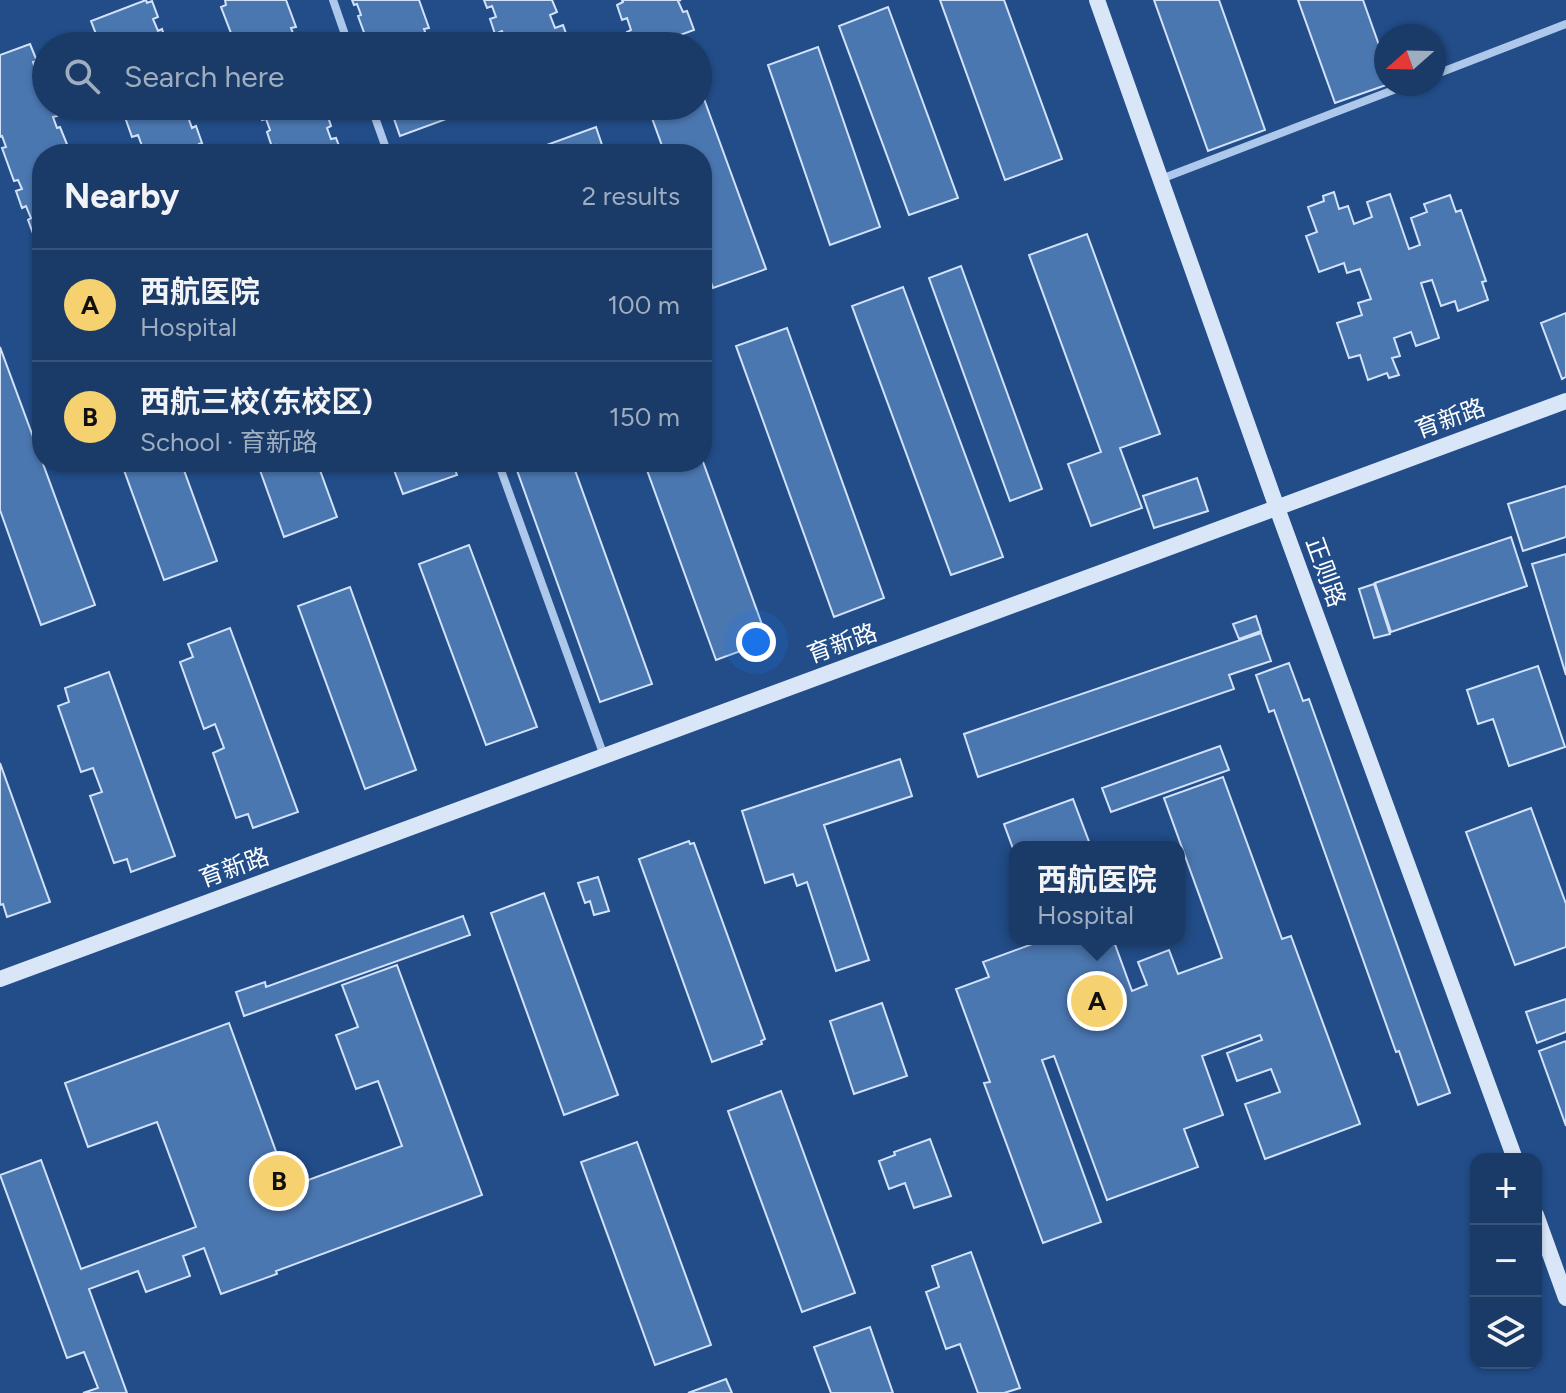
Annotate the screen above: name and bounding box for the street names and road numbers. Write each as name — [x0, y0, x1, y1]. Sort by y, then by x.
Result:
street label: 育新路 — [1411, 392, 1489, 444]
street label: 正则路 — [1300, 533, 1352, 611]
street label: 育新路 — [803, 617, 881, 669]
street label: 育新路 — [195, 841, 273, 893]

